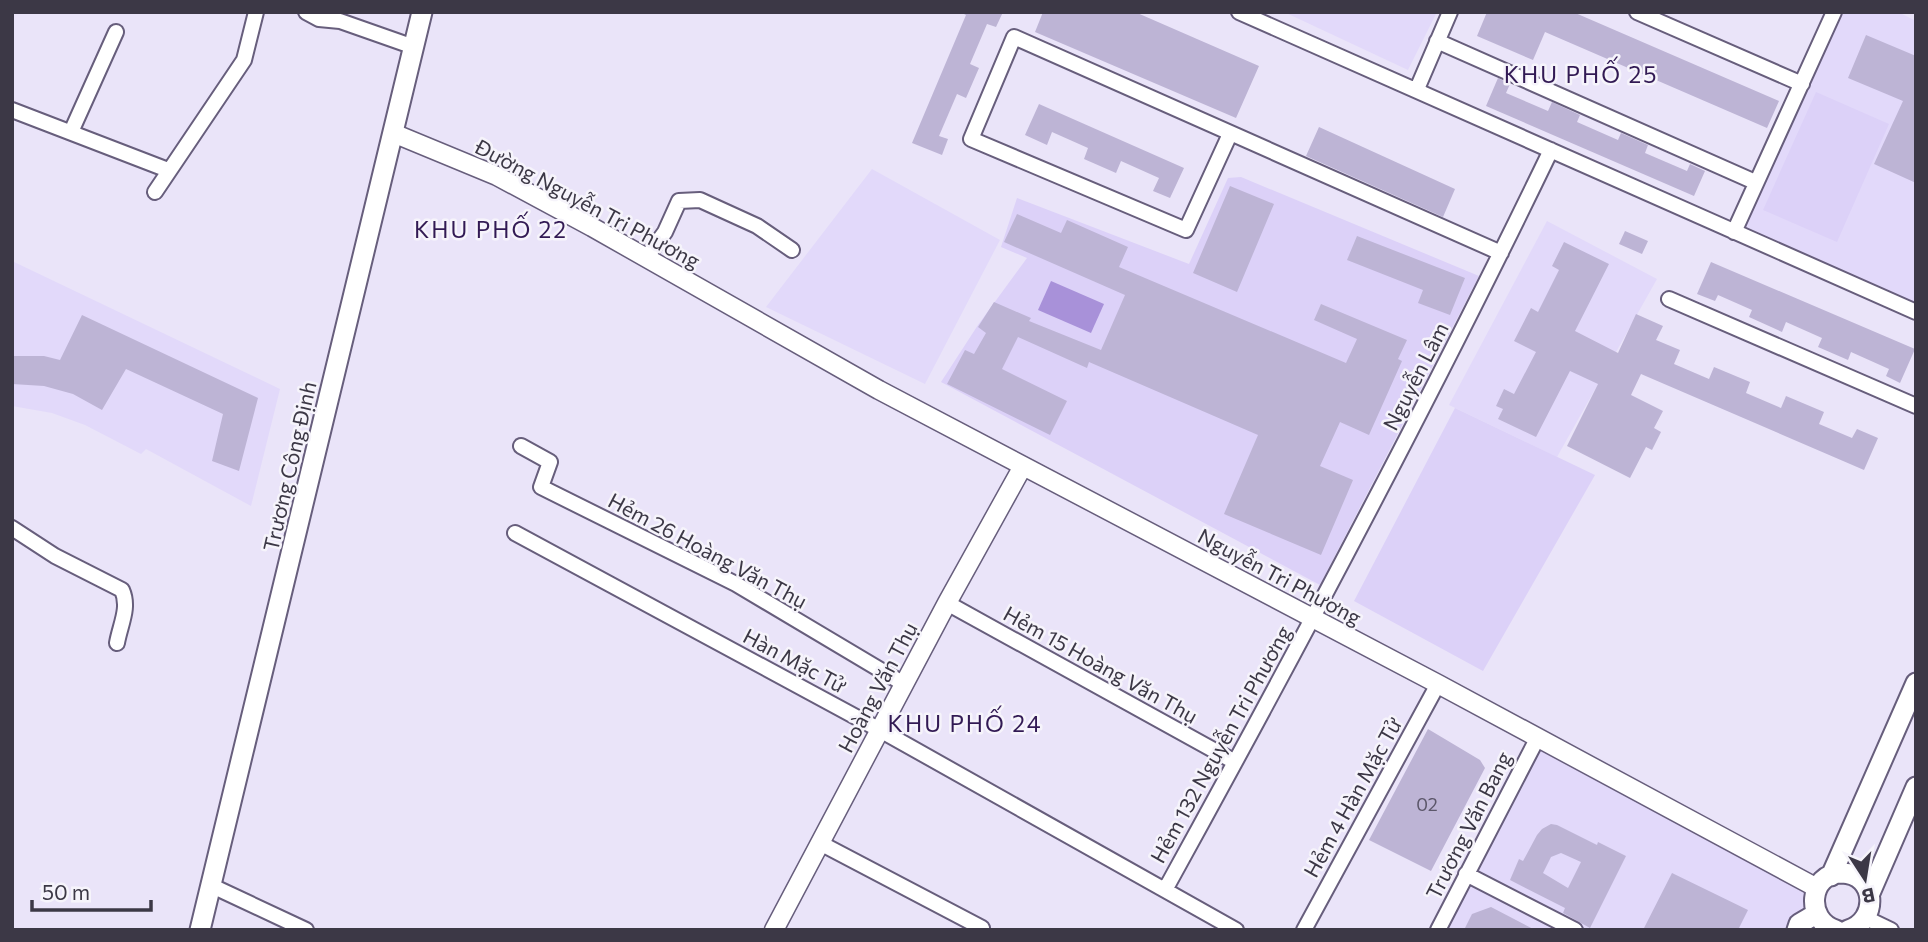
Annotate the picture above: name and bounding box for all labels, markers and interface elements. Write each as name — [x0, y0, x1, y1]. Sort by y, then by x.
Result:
district label: KHU PHỐ 25 — [1504, 56, 1658, 88]
street label: Đường Nguyễn Tri Phương — [471, 132, 705, 273]
district label: KHU PHỐ 22 — [414, 211, 568, 243]
street label: Nguyễn Lâm — [1376, 317, 1453, 434]
street label: Trương Công Định — [257, 379, 321, 553]
street label: Hẻm 26 Hoàng Văn Thụ — [604, 487, 812, 613]
street label: Nguyễn Tri Phương — [1194, 522, 1366, 630]
street label: Hẻm 15 Hoàng Văn Thụ — [999, 600, 1203, 728]
street label: Hoàng Văn Thụ — [832, 618, 922, 756]
street label: Hẻm 132 Nguyễn Tri Phương — [1143, 621, 1296, 867]
street label: Hàn Mặc Tử — [739, 622, 851, 698]
district label: KHU PHỐ 24 — [888, 705, 1042, 737]
street label: Hẻm 4 Hàn Mặc Tử — [1298, 712, 1407, 881]
street label: Trương Văn Bang — [1420, 747, 1516, 903]
house number: 02 — [1416, 793, 1438, 815]
north arrow — [1830, 844, 1900, 914]
scale bar — [32, 869, 150, 913]
text: 50 m — [42, 879, 90, 904]
text: B — [1860, 884, 1877, 909]

